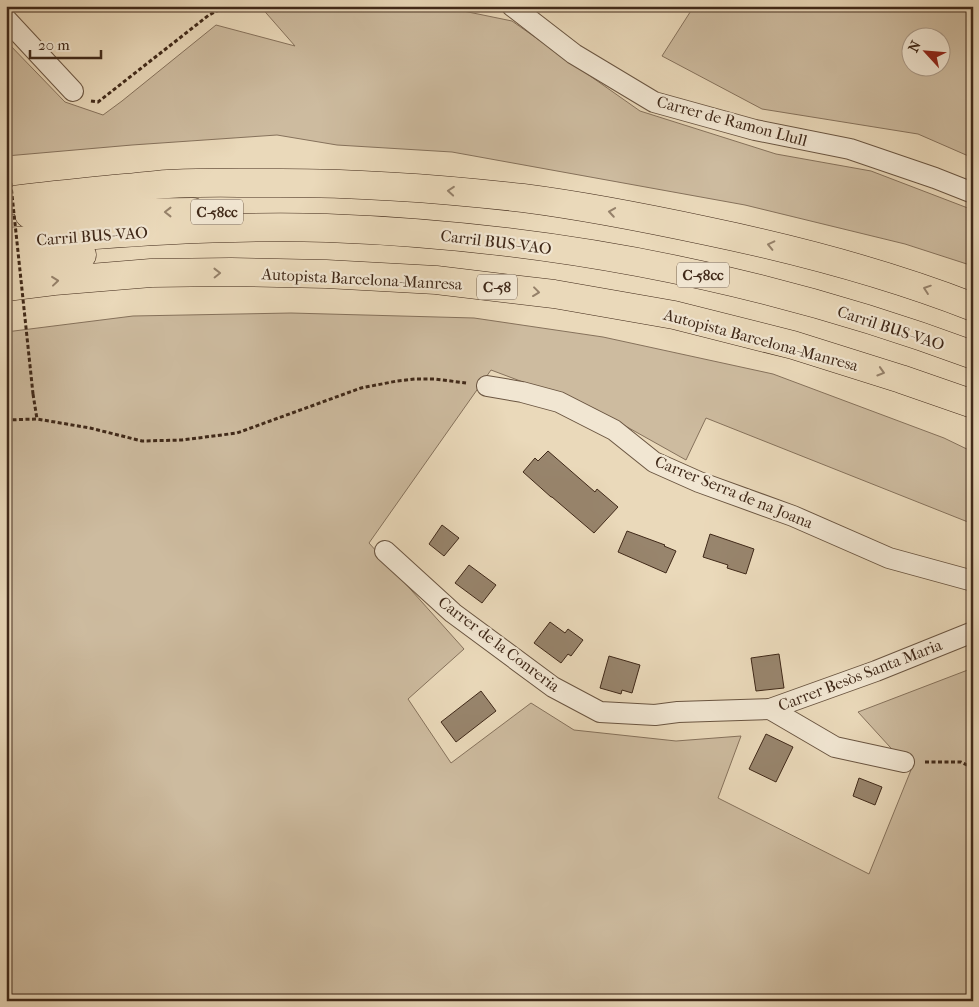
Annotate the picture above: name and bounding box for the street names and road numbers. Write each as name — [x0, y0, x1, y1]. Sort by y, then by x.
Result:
street label: Carrer de Ramon Llull — [655, 92, 810, 150]
road number: C-58cc — [191, 200, 243, 224]
street label: Carril BUS-VAO — [36, 223, 148, 249]
street label: Carril BUS-VAO — [439, 226, 553, 258]
road number: C-58cc — [677, 262, 729, 288]
street label: Autopista Barcelona-Manresa — [260, 264, 463, 294]
road number: C-58 — [477, 274, 517, 300]
street label: Carril BUS-VAO — [835, 302, 947, 354]
street label: Autopista Barcelona-Manresa — [661, 305, 861, 375]
street label: Carrer Serra de na Joana — [652, 452, 816, 533]
street label: Carrer de la Conreria — [435, 592, 564, 696]
street label: Carrer Besòs Santa Maria — [775, 635, 945, 715]

